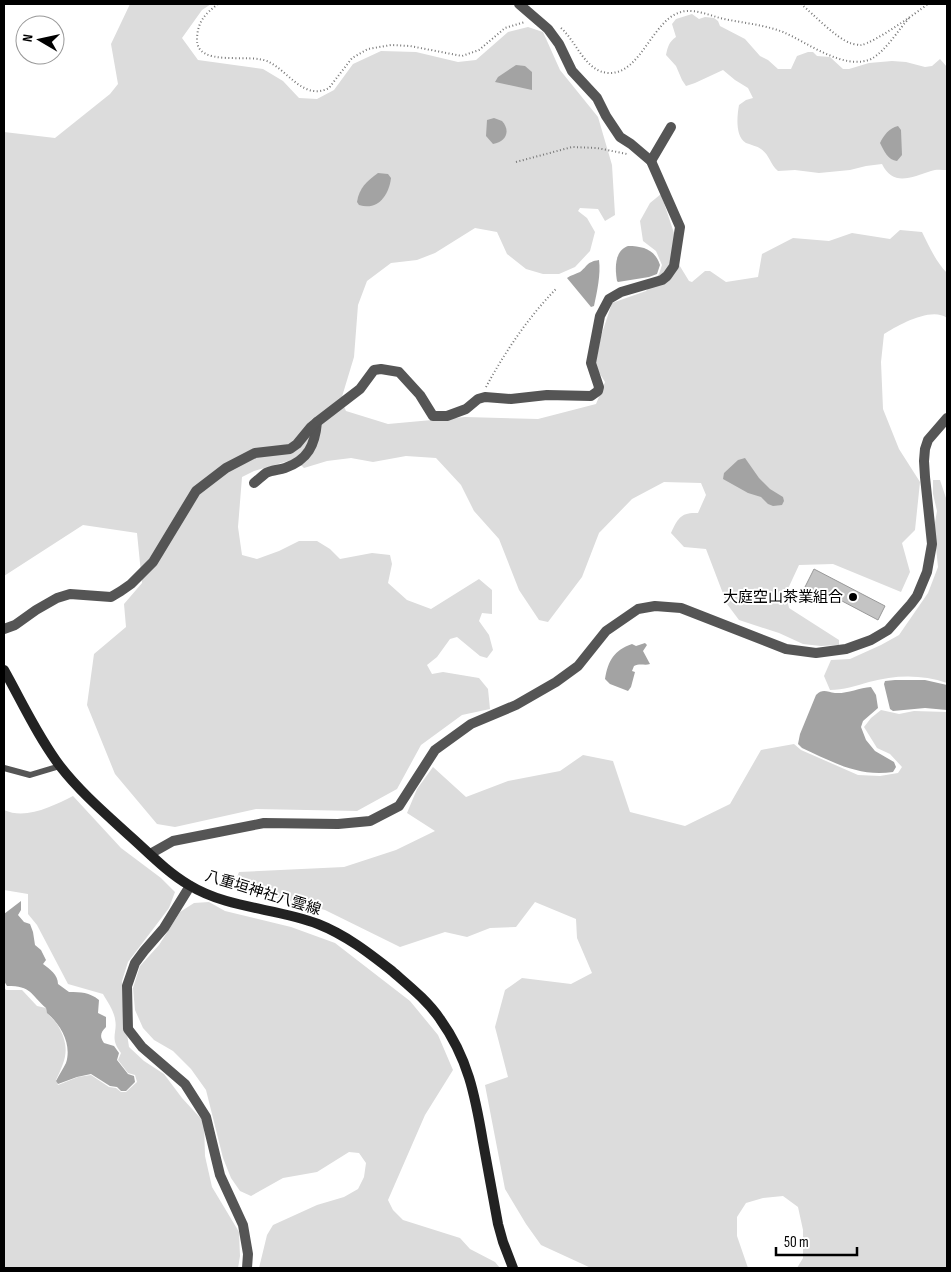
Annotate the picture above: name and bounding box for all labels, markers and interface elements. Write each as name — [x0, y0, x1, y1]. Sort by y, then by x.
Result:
north arrow — [15, 15, 65, 65]
text: N — [19, 33, 37, 43]
place label: 大庭空山茶業組合 — [723, 588, 843, 607]
marker: 大庭空山茶業組合 — [847, 591, 859, 603]
street label: 八重垣神社八雲線 — [203, 866, 323, 920]
scale bar — [776, 1224, 857, 1256]
text: 50 m — [784, 1233, 809, 1252]

